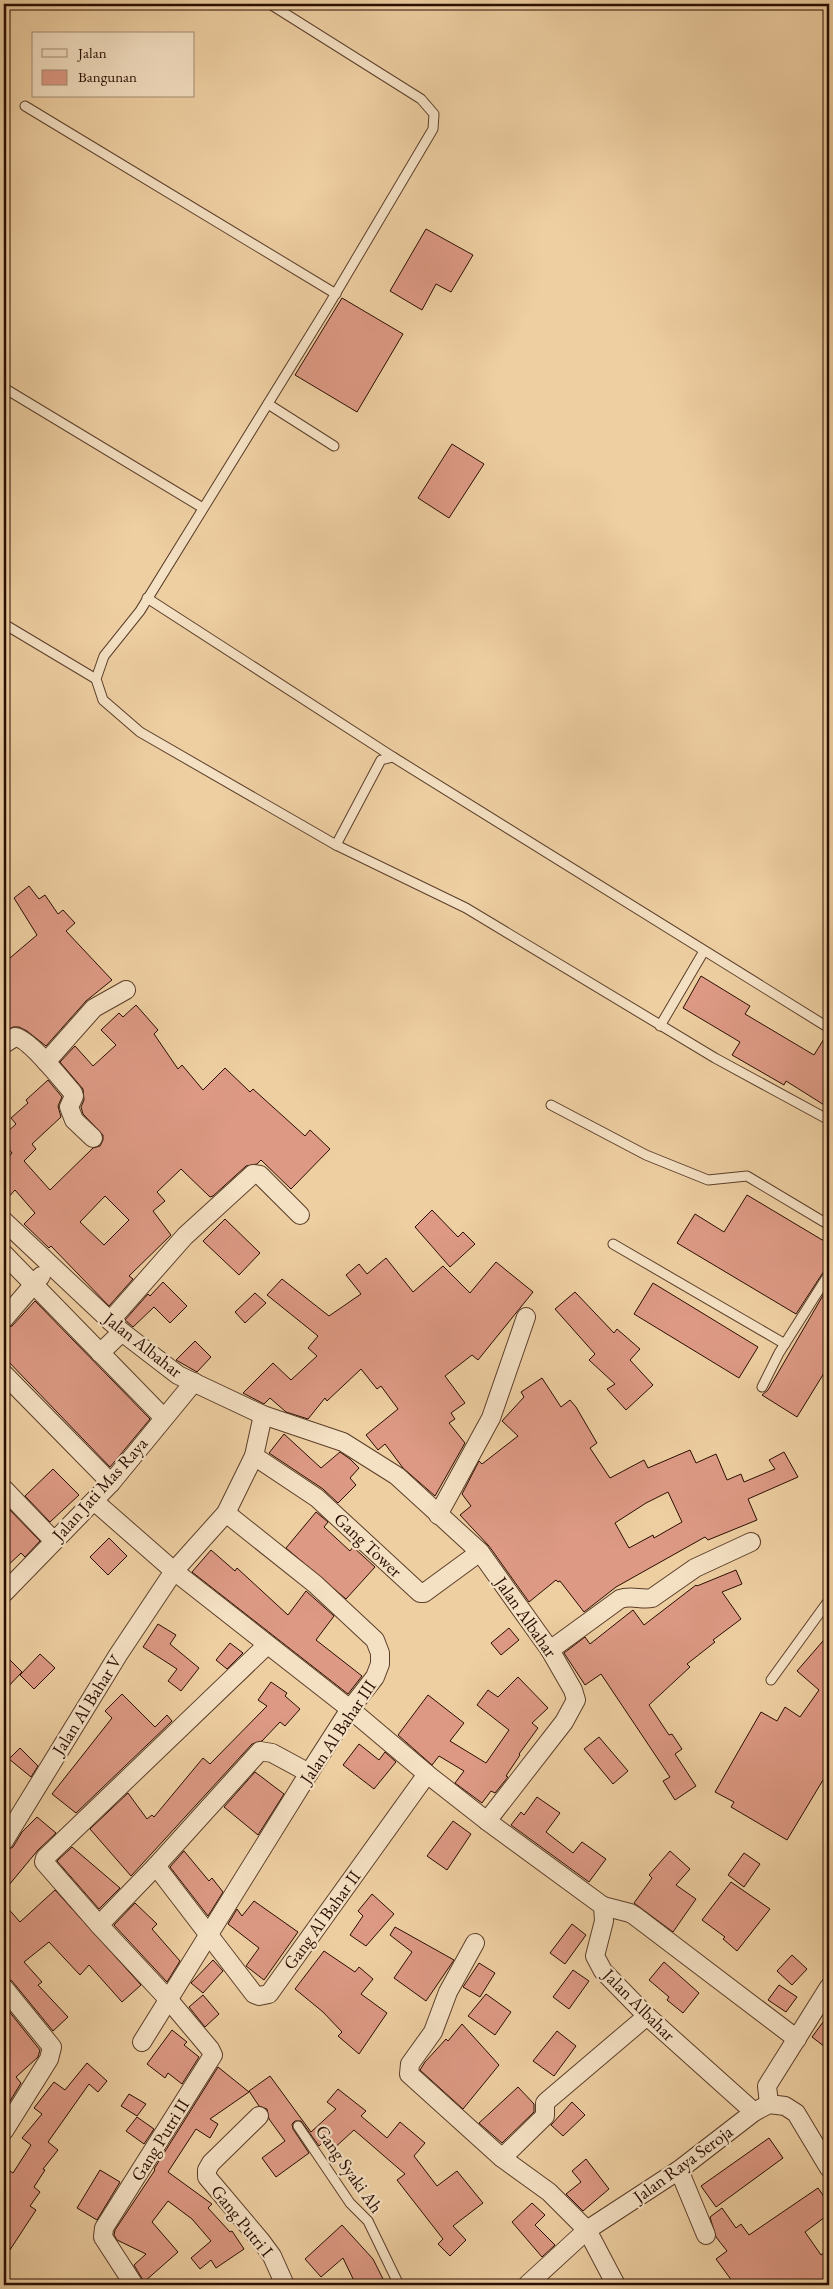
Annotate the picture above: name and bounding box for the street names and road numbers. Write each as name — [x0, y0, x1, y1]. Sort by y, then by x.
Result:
street label: Jalan Albahar — [98, 1306, 187, 1382]
street label: Jalan Jati Mas Raya — [46, 1431, 153, 1547]
street label: Gang Tower — [329, 1507, 407, 1582]
street label: Jalan Albahar — [489, 1570, 563, 1662]
street label: Jalan Al Bahar V — [46, 1649, 127, 1761]
street label: Jalan Al Bahar III — [293, 1675, 381, 1790]
street label: Gang Al Bahar II — [278, 1865, 365, 1974]
street label: Jalan Albahar — [597, 1962, 680, 2046]
street label: Gang Putri II — [125, 2094, 194, 2185]
street label: Jalan Raya Seroja — [627, 2119, 738, 2209]
street label: Gang Syaki Ah — [311, 2120, 388, 2217]
street label: Gang Putri I — [206, 2180, 279, 2262]

